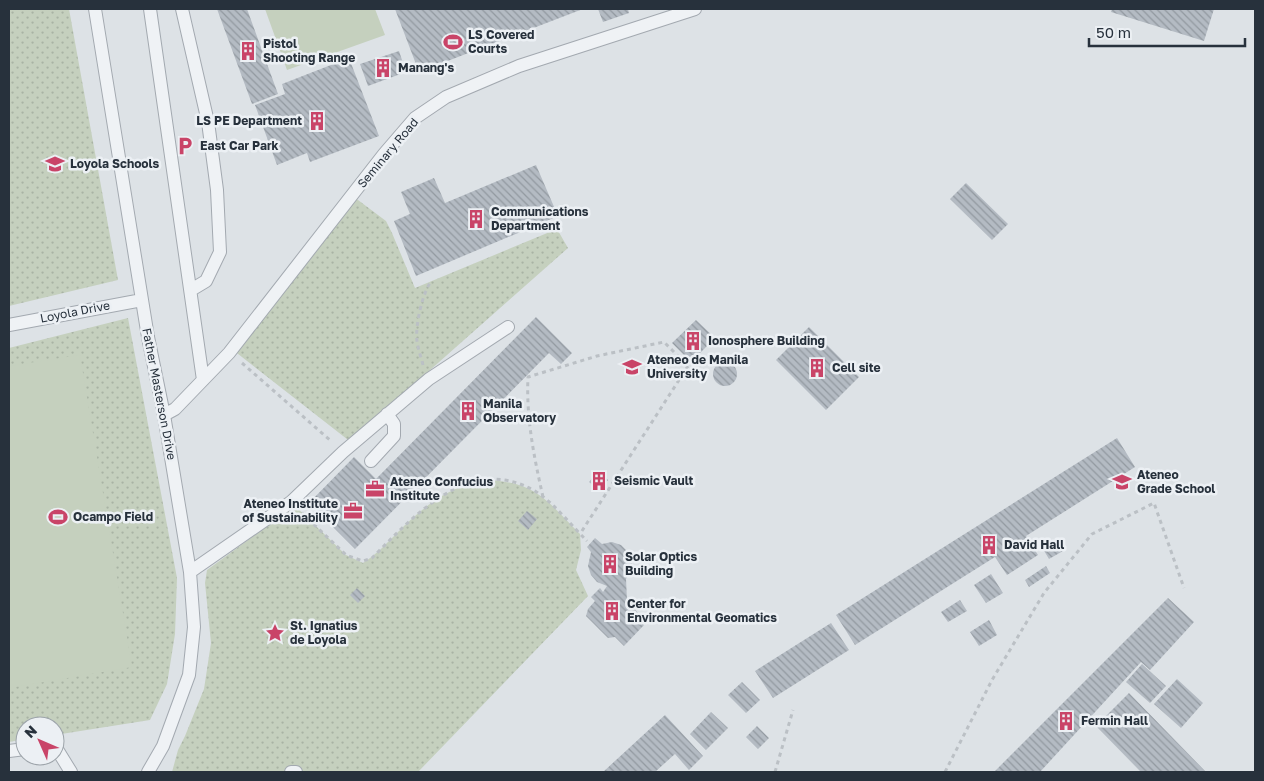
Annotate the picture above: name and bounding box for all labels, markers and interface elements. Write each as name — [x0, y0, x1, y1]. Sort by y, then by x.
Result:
scale bar — [1089, 15, 1245, 47]
text: 50 m — [1096, 23, 1131, 41]
place label: LS Covered Courts — [468, 27, 534, 56]
sports icon: LS Covered Courts — [442, 31, 464, 53]
place label: Pistol Shooting Range — [263, 36, 355, 65]
building icon: Pistol Shooting Range — [237, 40, 259, 62]
building icon: Manang's — [372, 57, 394, 79]
place label: Manang's — [398, 60, 454, 75]
building icon: LS PE Department — [306, 110, 328, 132]
place label: LS PE Department — [196, 113, 302, 128]
street label: Seminary Road — [354, 115, 421, 191]
parking icon: East Car Park — [174, 135, 196, 157]
place label: East Car Park — [200, 138, 279, 153]
school or university icon: Loyola Schools — [44, 153, 66, 175]
place label: Loyola Schools — [70, 156, 160, 171]
place label: Communications Department — [491, 204, 589, 233]
building icon: Communications Department — [465, 208, 487, 230]
street label: Loyola Drive — [39, 297, 111, 326]
street label: Father Masterson Drive — [139, 327, 180, 461]
building icon: Ionosphere Building — [682, 330, 704, 352]
place label: Ionosphere Building — [708, 333, 825, 348]
place label: Ateneo de Manila University — [647, 352, 748, 381]
school or university icon: Ateneo de Manila University — [621, 356, 643, 378]
building icon: Cell site — [806, 357, 828, 379]
place label: Cell site — [832, 360, 881, 375]
place label: Manila Observatory — [483, 396, 557, 425]
building icon: Manila Observatory — [457, 400, 479, 422]
place label: Ateneo Grade School — [1137, 467, 1215, 496]
building icon: Seismic Vault — [588, 470, 610, 492]
school or university icon: Ateneo Grade School — [1111, 471, 1133, 493]
place label: Seismic Vault — [614, 473, 693, 488]
place label: Ateneo Confucius Institute — [390, 474, 493, 503]
office icon: Ateneo Confucius Institute — [364, 478, 386, 500]
place label: Ateneo Institute of Sustainability — [242, 496, 339, 525]
office icon: Ateneo Institute of Sustainability — [342, 500, 364, 522]
sports icon: Ocampo Field — [47, 506, 69, 528]
place label: Ocampo Field — [73, 509, 153, 524]
building icon: David Hall — [978, 534, 1000, 556]
place label: David Hall — [1004, 537, 1064, 552]
place label: Solar Optics Building — [625, 549, 697, 578]
building icon: Solar Optics Building — [599, 553, 621, 575]
place label: Center for Environmental Geomatics — [627, 596, 777, 625]
building icon: Center for Environmental Geomatics — [601, 600, 623, 622]
place label: St. Ignatius de Loyola — [290, 618, 358, 647]
place icon: St. Ignatius de Loyola — [264, 622, 286, 644]
building icon: Fermin Hall — [1055, 710, 1077, 732]
place label: Fermin Hall — [1081, 713, 1148, 728]
north arrow — [15, 716, 65, 766]
text: N — [21, 722, 40, 741]

